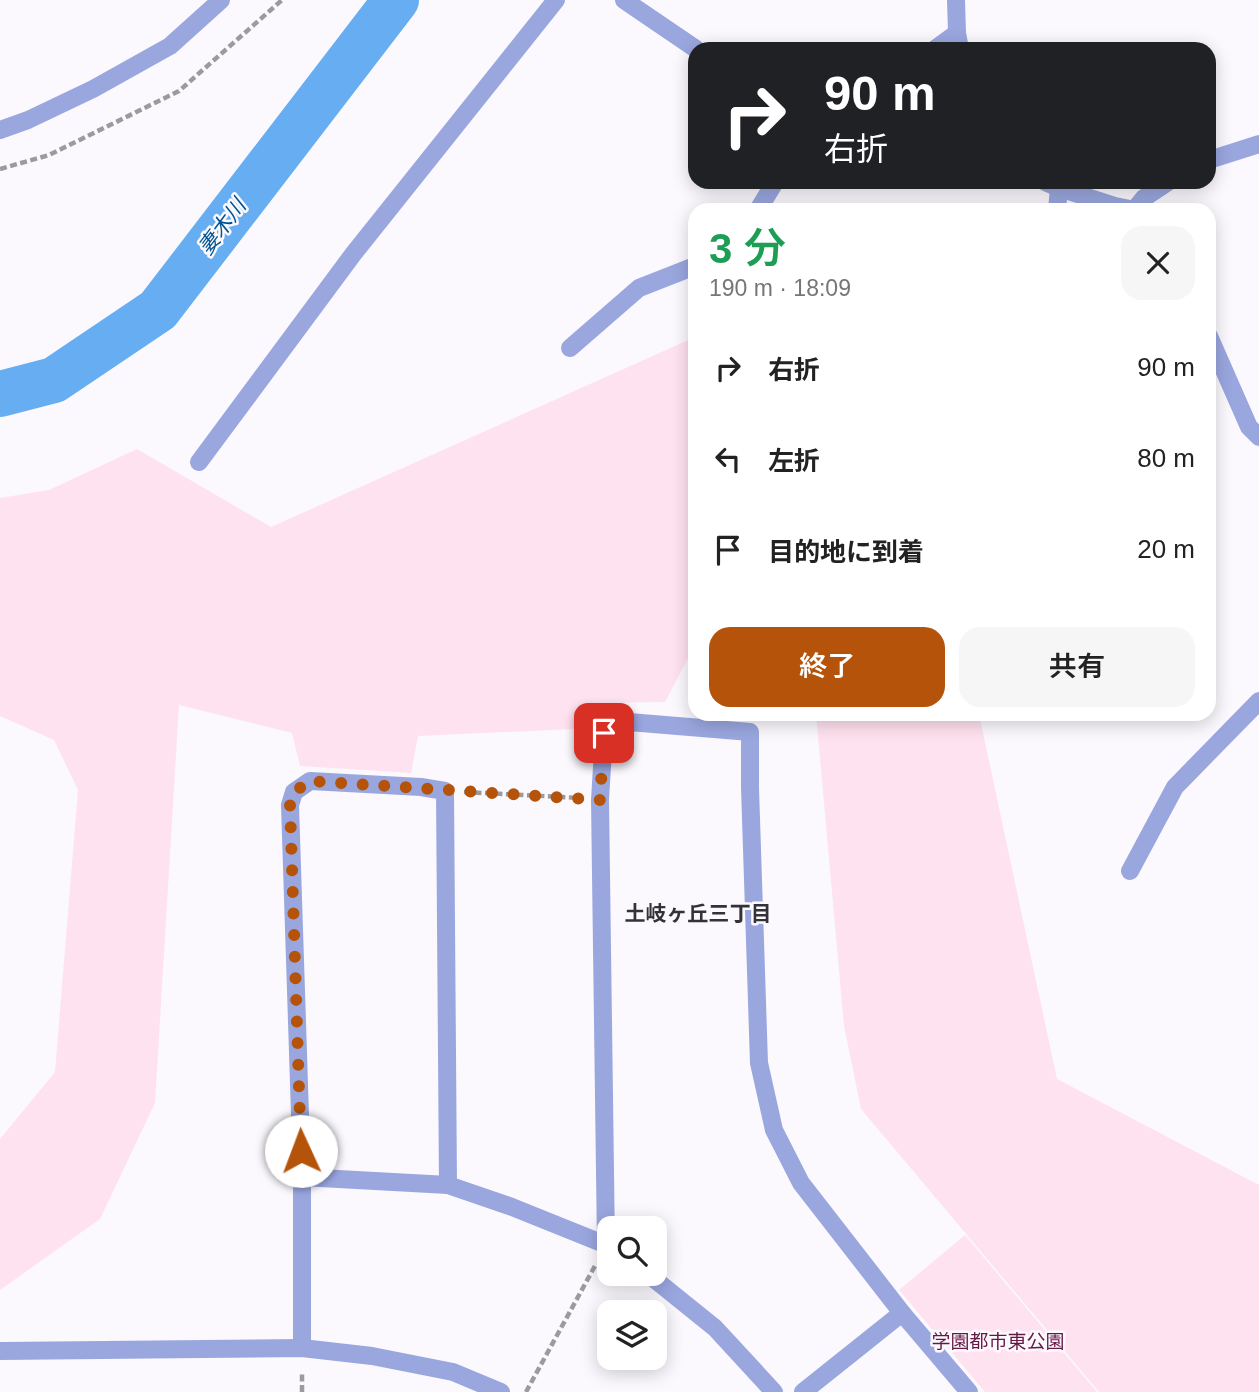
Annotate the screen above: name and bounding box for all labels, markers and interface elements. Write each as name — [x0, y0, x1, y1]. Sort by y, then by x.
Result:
text: 90 m — [824, 66, 936, 120]
icon: right — [709, 70, 800, 161]
text: 右折 — [824, 131, 888, 167]
water label: 妻木川 — [193, 193, 251, 259]
text: 3 分 — [709, 225, 786, 272]
button: close — [1121, 226, 1195, 300]
text: 190 m · 18:09 — [709, 275, 851, 301]
icon: right — [709, 349, 747, 387]
text: 90 m — [1137, 352, 1195, 382]
text: 右折 — [768, 355, 820, 385]
icon: left — [709, 440, 747, 478]
text: 80 m — [1137, 443, 1195, 473]
text: 左折 — [768, 446, 820, 476]
icon: arrive — [709, 531, 747, 569]
text: 20 m — [1137, 534, 1195, 564]
text: 目的地に到着 — [768, 537, 924, 567]
button: 終了 — [709, 627, 945, 707]
button: 共有 — [959, 627, 1195, 707]
pin — [574, 703, 634, 763]
icon: arrive — [585, 714, 623, 752]
district label: 土岐ヶ丘三丁目 — [625, 902, 772, 925]
position arrow — [264, 1114, 338, 1188]
map controls — [597, 1216, 667, 1370]
button: search — [597, 1216, 667, 1286]
button: layers — [597, 1300, 667, 1370]
park label: 学園都市東公園 — [931, 1331, 1065, 1352]

